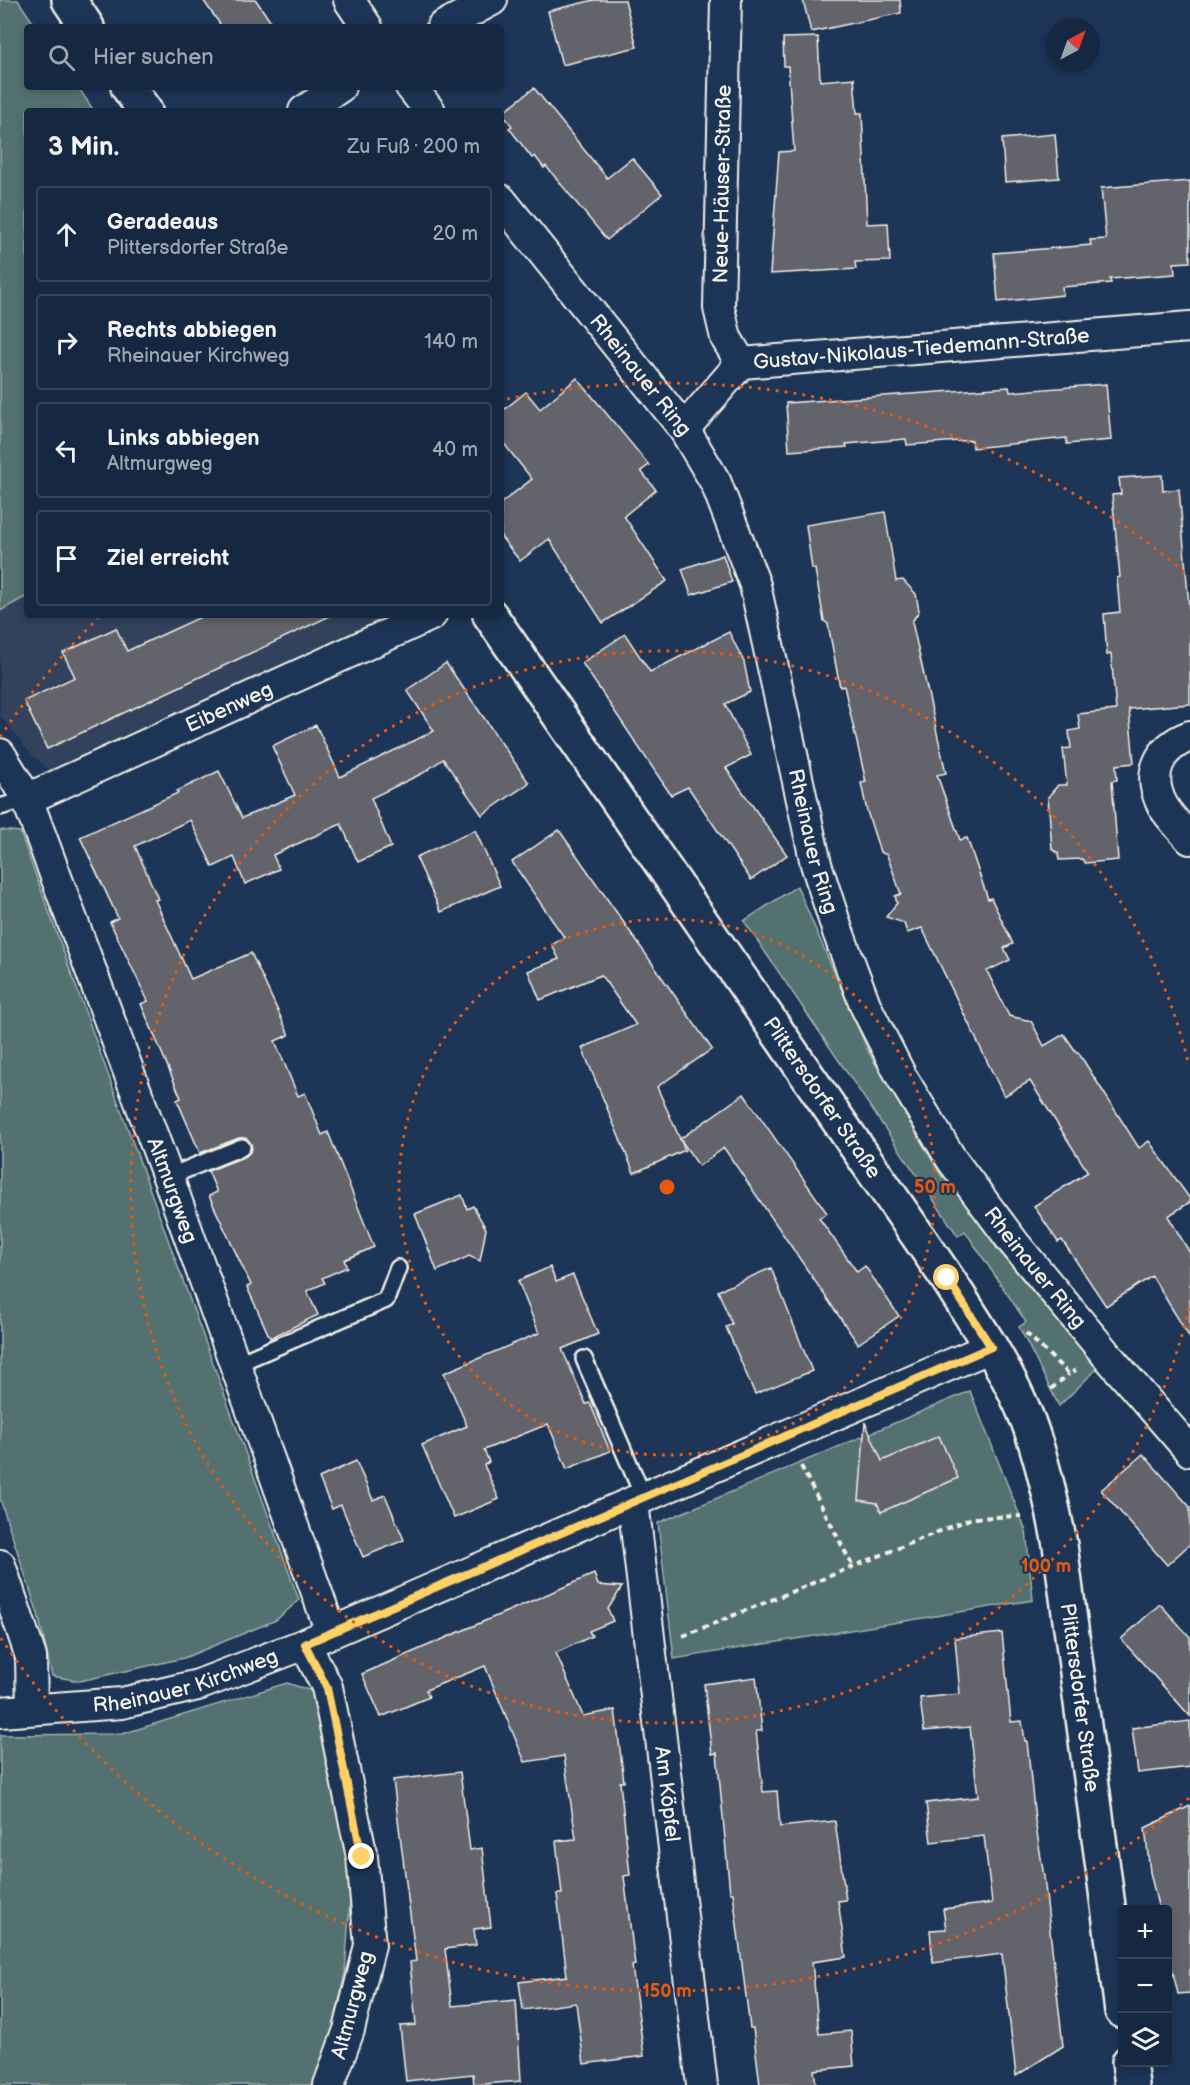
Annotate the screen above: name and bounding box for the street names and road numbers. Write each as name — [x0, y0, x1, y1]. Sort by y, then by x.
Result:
street label: Neue-Häuser-Straße — [708, 84, 737, 284]
street label: Rheinauer Ring — [584, 309, 697, 441]
street label: Gustav-Nikolaus-Tiedemann-Straße — [752, 323, 1090, 375]
street label: Eibenweg — [182, 677, 277, 738]
street label: Rheinauer Ring — [783, 767, 843, 917]
street label: Plittersdorfer Straße — [758, 1012, 887, 1183]
street label: Altmurgweg — [141, 1134, 203, 1247]
street label: Rheinauer Ring — [978, 1202, 1091, 1334]
street label: Plittersdorfer Straße — [1055, 1602, 1105, 1794]
street label: Rheinauer Kirchweg — [92, 1644, 282, 1718]
street label: Am Köpfel — [649, 1745, 685, 1843]
street label: Altmurgweg — [326, 1948, 379, 2062]

